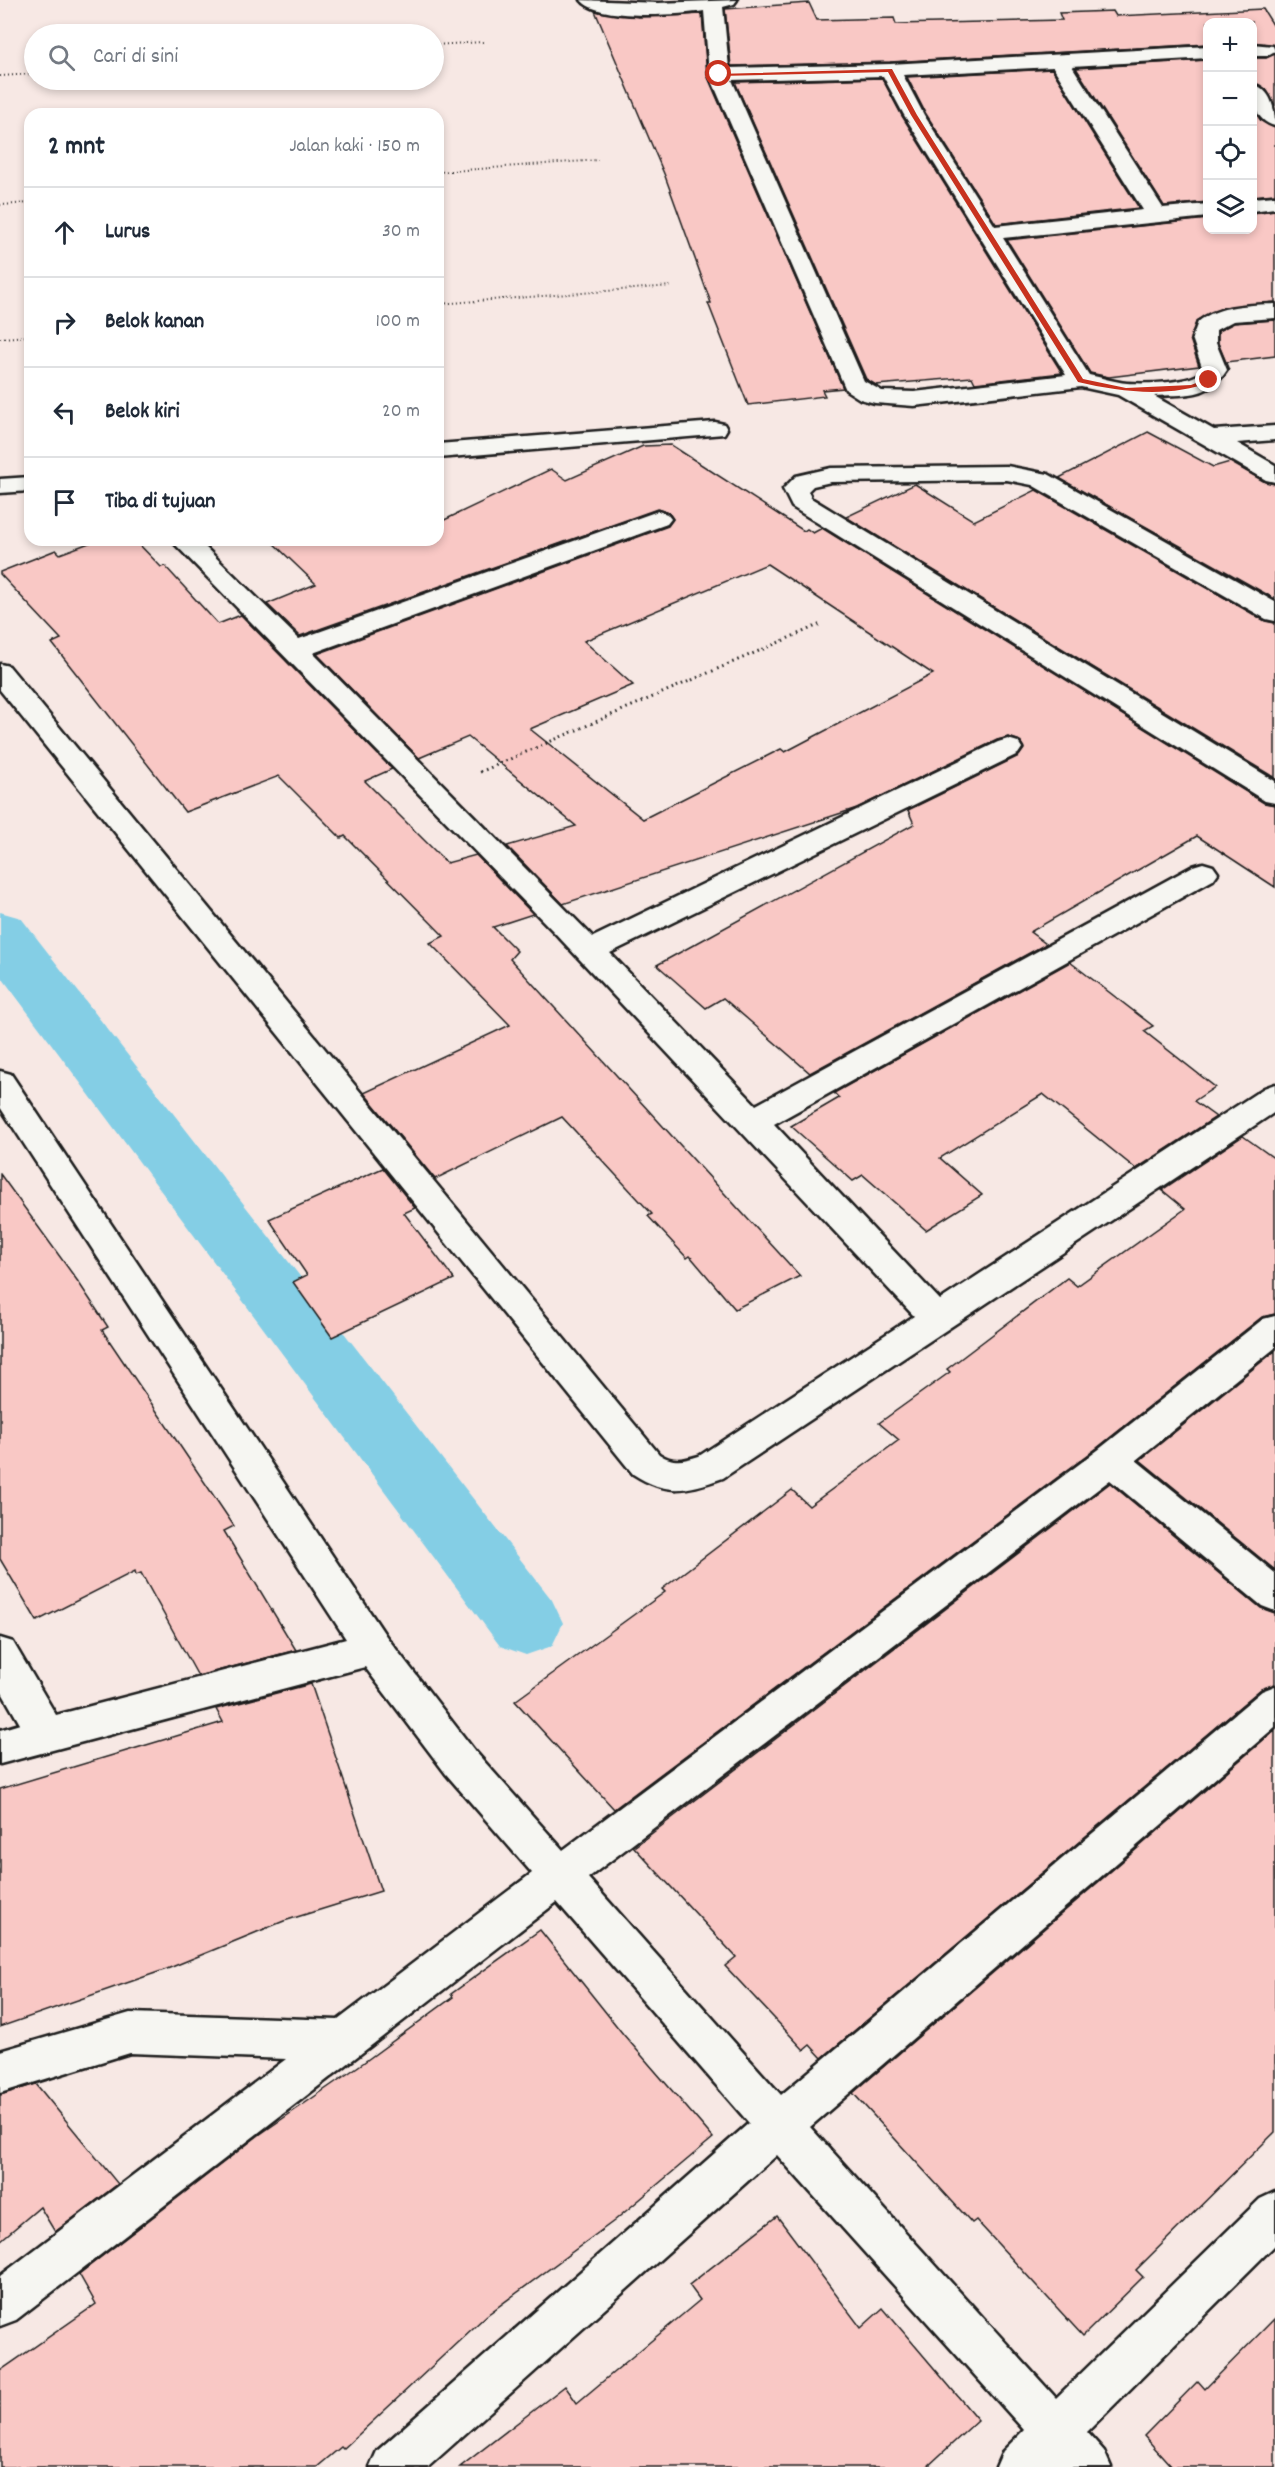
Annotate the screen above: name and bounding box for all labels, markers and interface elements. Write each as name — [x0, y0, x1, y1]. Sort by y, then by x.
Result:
map controls — [1203, 18, 1257, 234]
button: + — [1203, 18, 1257, 72]
search box — [24, 24, 444, 90]
icon: search — [45, 41, 78, 74]
text: Cari di sini — [93, 42, 178, 73]
route start — [705, 60, 731, 86]
button: − — [1203, 72, 1257, 126]
button: locate — [1203, 126, 1257, 180]
text: 2 mnt — [48, 129, 105, 166]
text: Jalan kaki · 150 m — [289, 133, 420, 161]
button: layers — [1203, 180, 1257, 234]
icon: ahead — [48, 216, 81, 249]
text: Lurus — [105, 217, 150, 248]
text: 30 m — [382, 218, 420, 246]
icon: right — [48, 306, 81, 339]
text: Belok kanan — [105, 307, 204, 338]
text: 100 m — [376, 308, 420, 336]
route end — [1195, 366, 1221, 392]
icon: left — [48, 396, 81, 429]
text: Belok kiri — [105, 397, 179, 428]
text: 20 m — [382, 398, 420, 426]
icon: arrive — [48, 486, 81, 519]
text: Tiba di tujuan — [105, 487, 215, 518]

